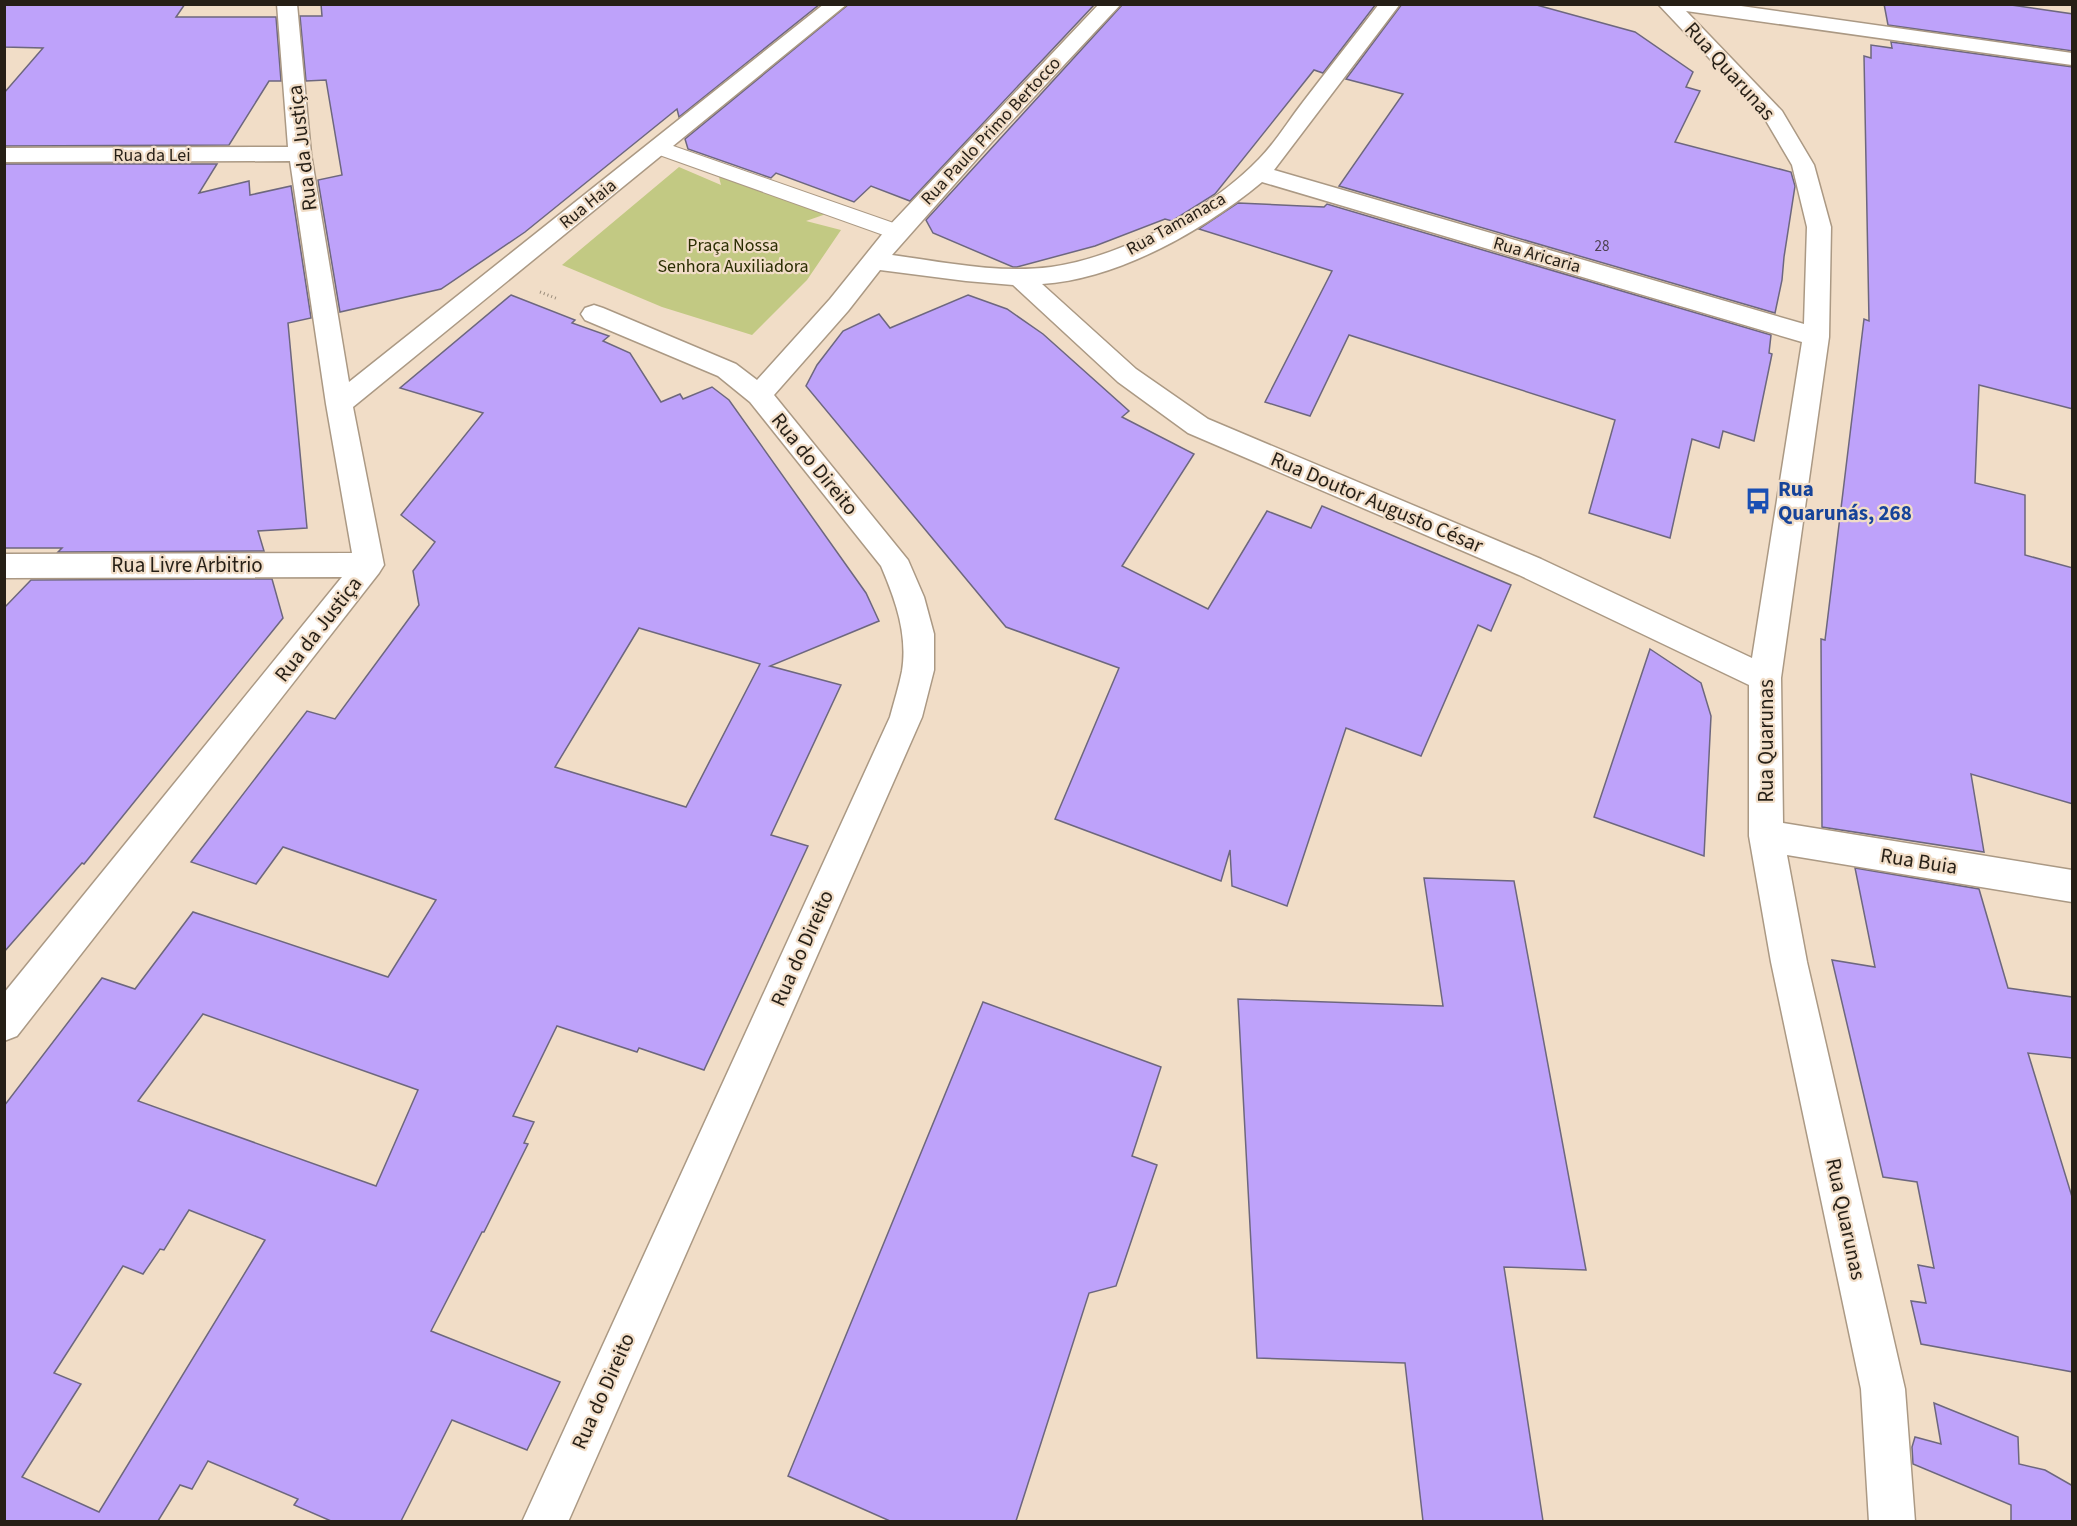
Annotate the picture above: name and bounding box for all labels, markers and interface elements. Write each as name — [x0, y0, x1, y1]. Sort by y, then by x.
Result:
street label: Rua Quarunas — [1677, 15, 1783, 127]
street label: Rua Paulo Primo Bertocco — [915, 51, 1067, 211]
street label: Rua da Justiça — [279, 83, 325, 213]
street label: Rua da Lei — [113, 143, 191, 168]
street label: Rua Haia — [554, 173, 622, 235]
street label: Rua Tamanaca — [1122, 186, 1230, 262]
street label: Rua Aricaria — [1490, 231, 1584, 279]
park label: Praça Nossa Senhora Auxiliadora — [657, 233, 809, 279]
house number: 28 — [1595, 236, 1609, 257]
street label: Rua do Direito — [764, 406, 866, 522]
street label: Rua Doutor Augusto César — [1266, 444, 1489, 561]
place label: Rua Quarunás, 268 — [1778, 474, 1912, 528]
bus stop icon: Rua Quarunás, 268 — [1743, 486, 1773, 516]
street label: Rua Livre Arbitrio — [111, 550, 263, 580]
street label: Rua da Justiça — [267, 570, 369, 688]
street label: Rua Quarunas — [1751, 679, 1781, 803]
street label: Rua Buia — [1878, 840, 1960, 882]
street label: Rua do Direito — [763, 885, 841, 1011]
street label: Rua Quarunas — [1818, 1155, 1874, 1283]
street label: Rua do Direito — [564, 1328, 642, 1454]

